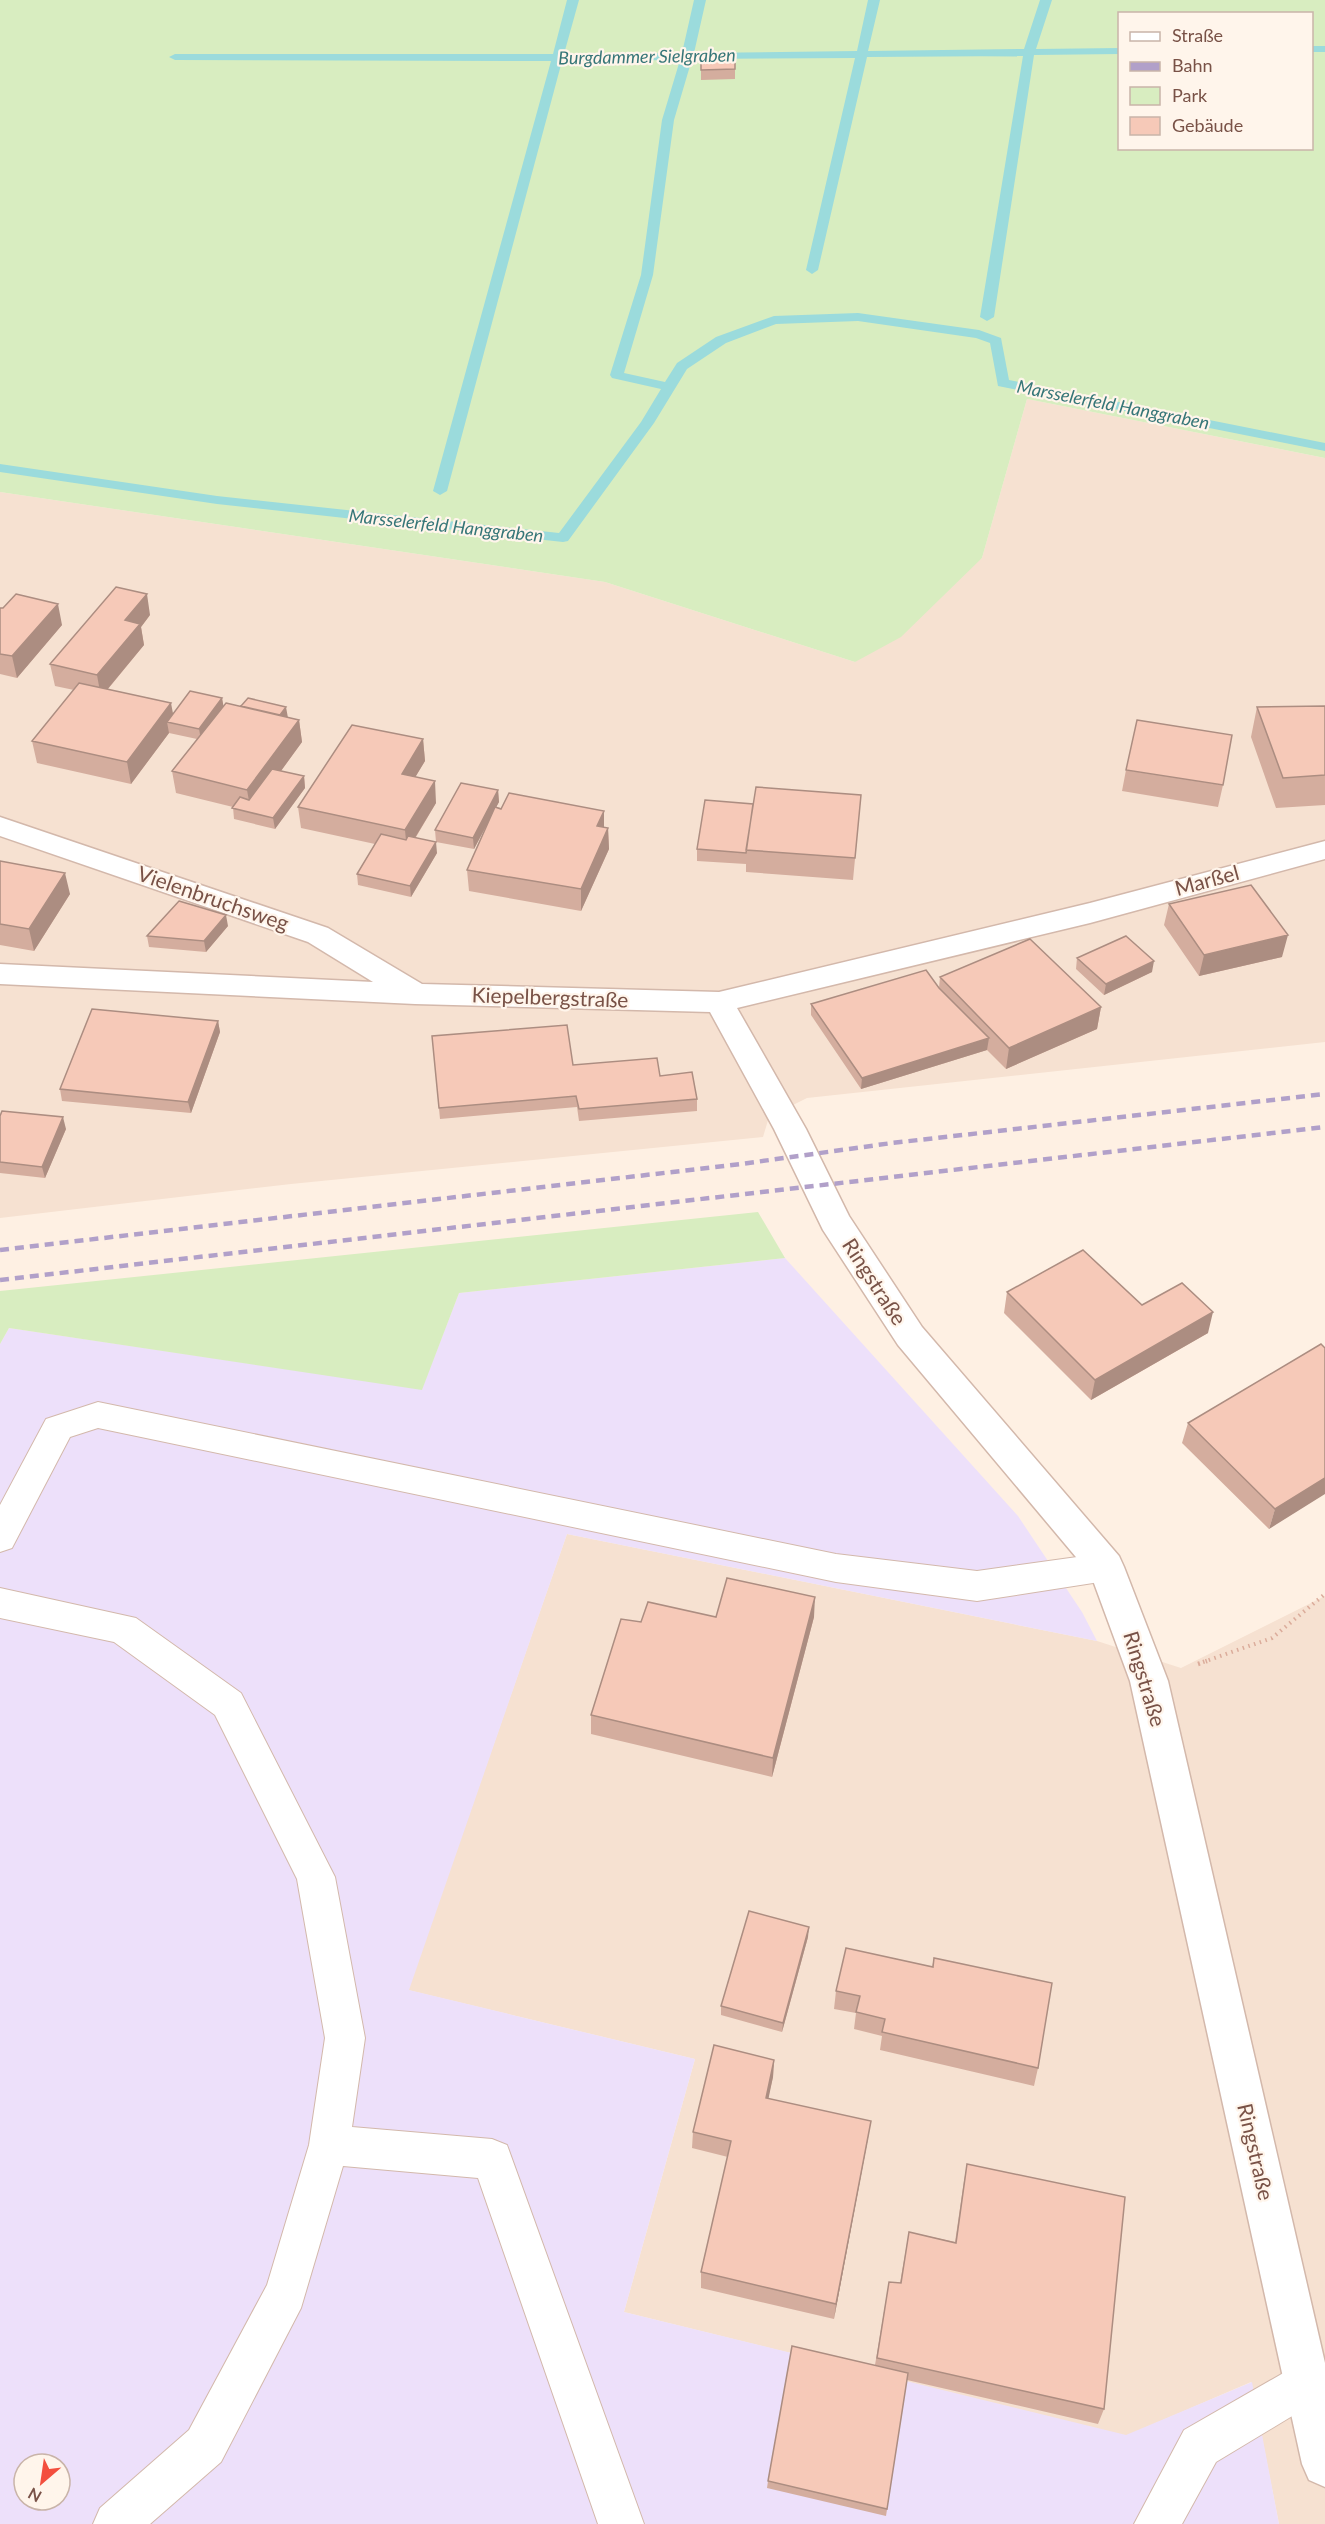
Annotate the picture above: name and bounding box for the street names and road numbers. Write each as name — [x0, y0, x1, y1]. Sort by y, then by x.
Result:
street label: Marßel — [1172, 859, 1241, 900]
street label: Vielenbruchsweg — [135, 860, 293, 935]
street label: Kiepelbergstraße — [471, 981, 629, 1012]
street label: Ringstraße — [838, 1233, 913, 1329]
street label: Ringstraße — [1119, 1628, 1172, 1729]
street label: Ringstraße — [1233, 2101, 1280, 2202]

